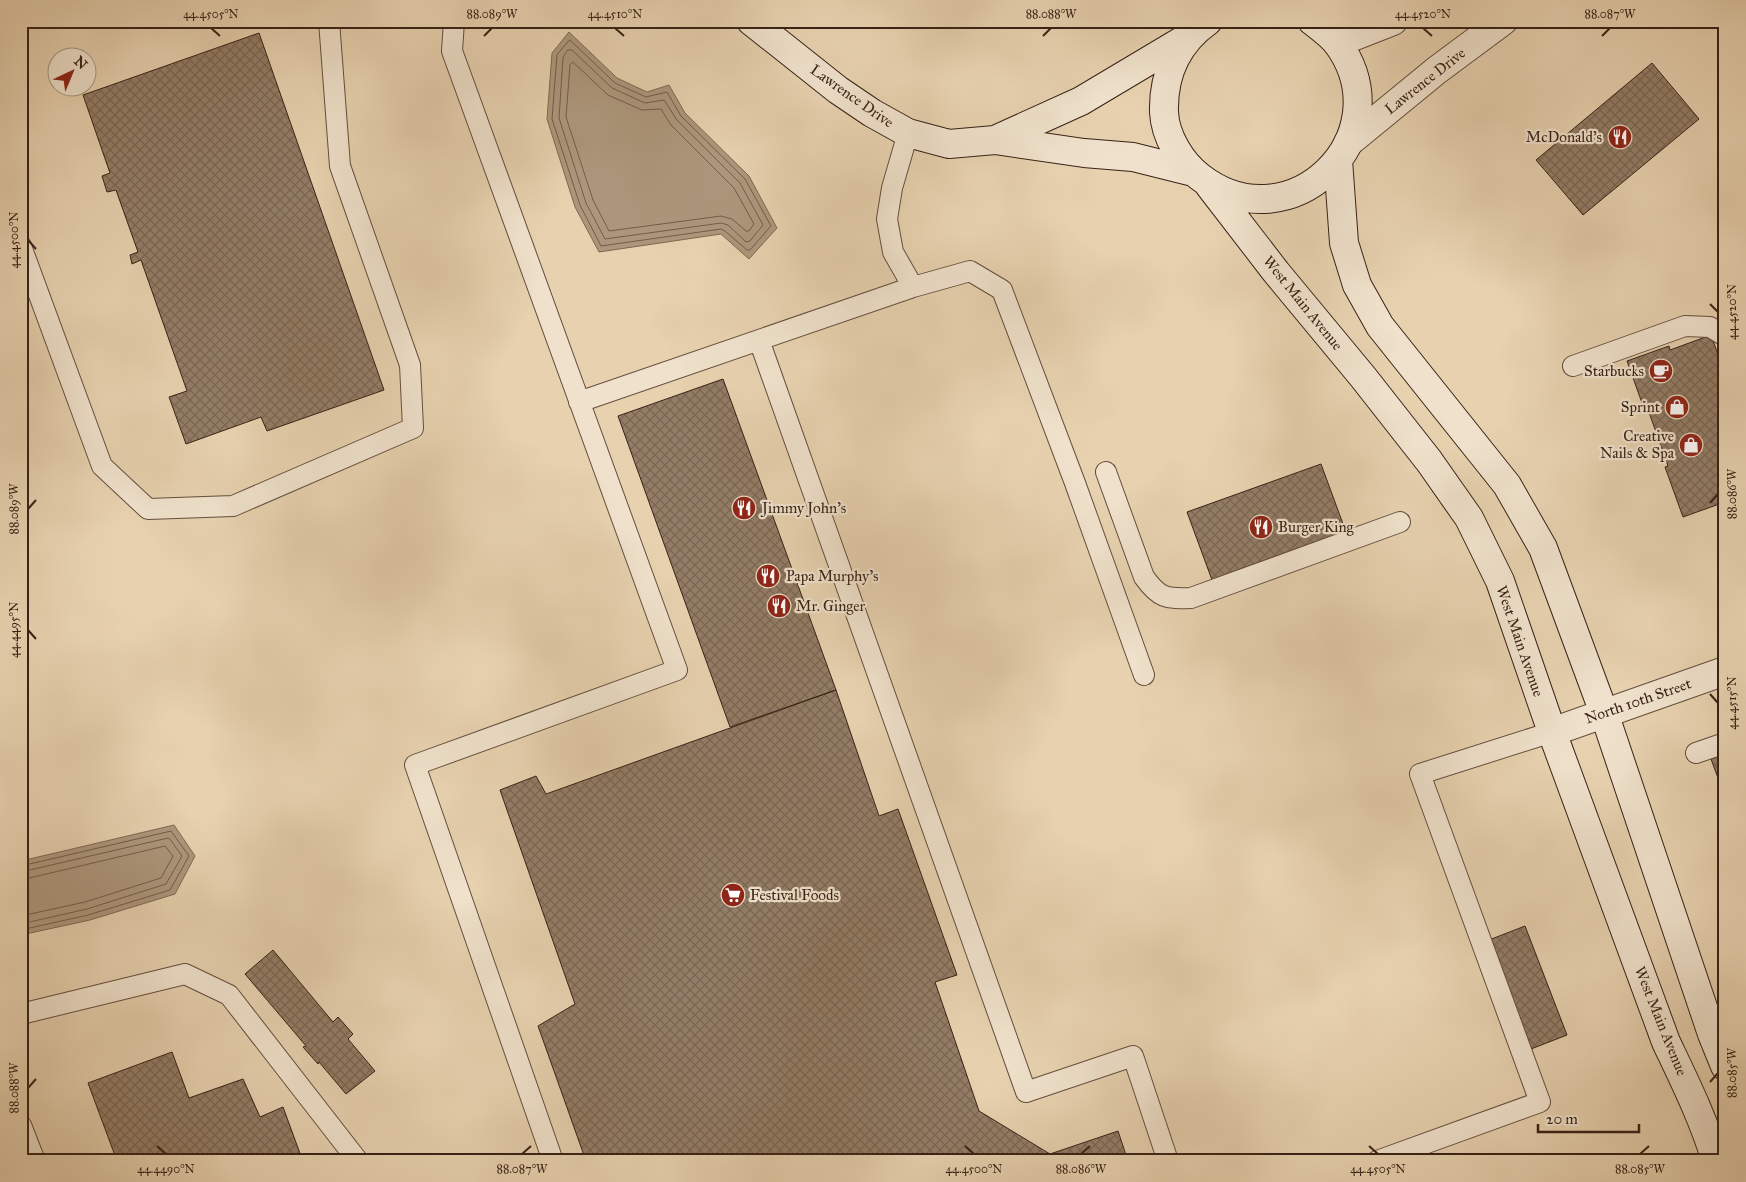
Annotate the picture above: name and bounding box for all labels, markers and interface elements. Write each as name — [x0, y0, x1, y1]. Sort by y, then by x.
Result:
text: 44.4505°N — [183, 7, 239, 21]
text: 88.089°W — [467, 7, 518, 21]
text: 44.4510°N — [588, 7, 642, 21]
text: 88.088°W — [1026, 7, 1077, 21]
text: 44.4520°N — [1395, 7, 1451, 21]
text: 88.087°W — [1585, 7, 1636, 21]
street label: Lawrence Drive — [1381, 44, 1469, 118]
north arrow — [48, 48, 98, 98]
text: N — [71, 53, 91, 73]
street label: Lawrence Drive — [807, 61, 897, 131]
restaurant icon: McDonald's — [1607, 124, 1633, 150]
place label: McDonald's — [1526, 128, 1602, 146]
text: 44.4500°N — [7, 211, 21, 269]
street label: West Main Avenue — [1259, 252, 1347, 354]
text: 44.4520°N — [1725, 284, 1739, 340]
cafe icon: Starbucks — [1648, 358, 1674, 384]
place label: Starbucks — [1584, 362, 1644, 380]
shop icon: Sprint — [1664, 394, 1690, 420]
place label: Sprint — [1621, 398, 1661, 416]
place label: Creative Nails & Spa — [1600, 427, 1675, 462]
shop icon: Creative Nails & Spa — [1678, 432, 1704, 458]
text: 88.086°W — [1725, 468, 1739, 519]
text: 88.089°W — [7, 483, 21, 534]
restaurant icon: Jimmy John's — [731, 495, 757, 521]
place label: Jimmy John's — [760, 499, 846, 518]
restaurant icon: Burger King — [1248, 514, 1274, 540]
place label: Burger King — [1278, 518, 1355, 536]
restaurant icon: Papa Murphy's — [755, 563, 781, 589]
place label: Papa Murphy's — [786, 567, 879, 585]
street label: West Main Avenue — [1493, 583, 1547, 699]
restaurant icon: Mr. Ginger — [766, 593, 792, 619]
place label: Mr. Ginger — [796, 597, 866, 615]
text: 44.4495°N — [7, 602, 21, 658]
street label: North 10th Street — [1582, 674, 1694, 728]
text: 44.4515°N — [1725, 676, 1739, 730]
supermarket icon: Festival Foods — [720, 882, 746, 908]
place label: Festival Foods — [750, 886, 839, 904]
street label: West Main Avenue — [1631, 964, 1691, 1078]
text: 88.085°W — [1725, 1047, 1739, 1098]
text: 88.088°W — [7, 1062, 21, 1113]
scale bar — [1538, 1102, 1640, 1134]
text: 20 m — [1546, 1110, 1578, 1128]
text: 44.4490°N — [137, 1162, 195, 1176]
text: 88.087°W — [497, 1162, 548, 1176]
text: 44.4500°N — [945, 1162, 1003, 1176]
text: 88.086°W — [1056, 1162, 1107, 1176]
text: 44.4505°N — [1350, 1162, 1406, 1176]
text: 88.085°W — [1615, 1162, 1666, 1176]

